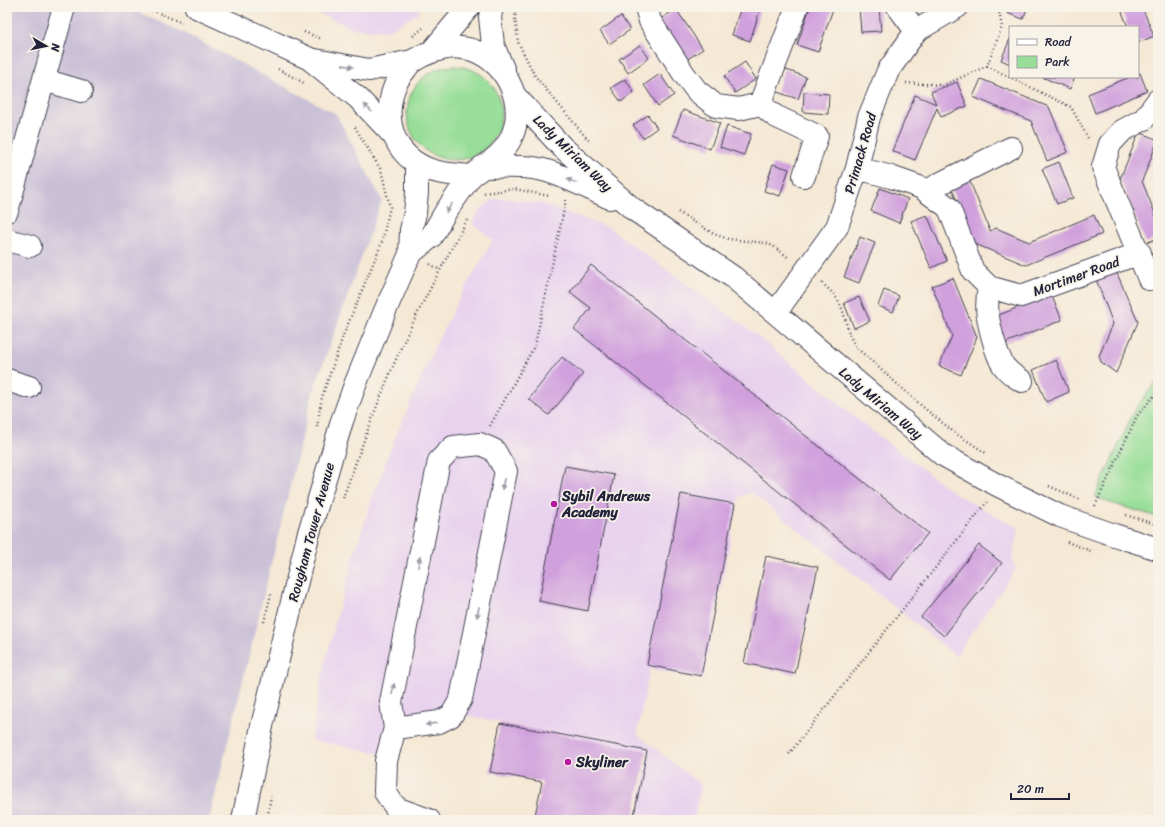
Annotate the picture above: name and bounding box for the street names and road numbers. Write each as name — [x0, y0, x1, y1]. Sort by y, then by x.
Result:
street label: Lady Miriam Way — [527, 108, 619, 199]
street label: Primack Road — [837, 108, 884, 197]
street label: Mortimer Road — [1029, 249, 1125, 304]
street label: Lady Miriam Way — [833, 360, 929, 447]
street label: Rougham Tower Avenue — [281, 460, 342, 605]

